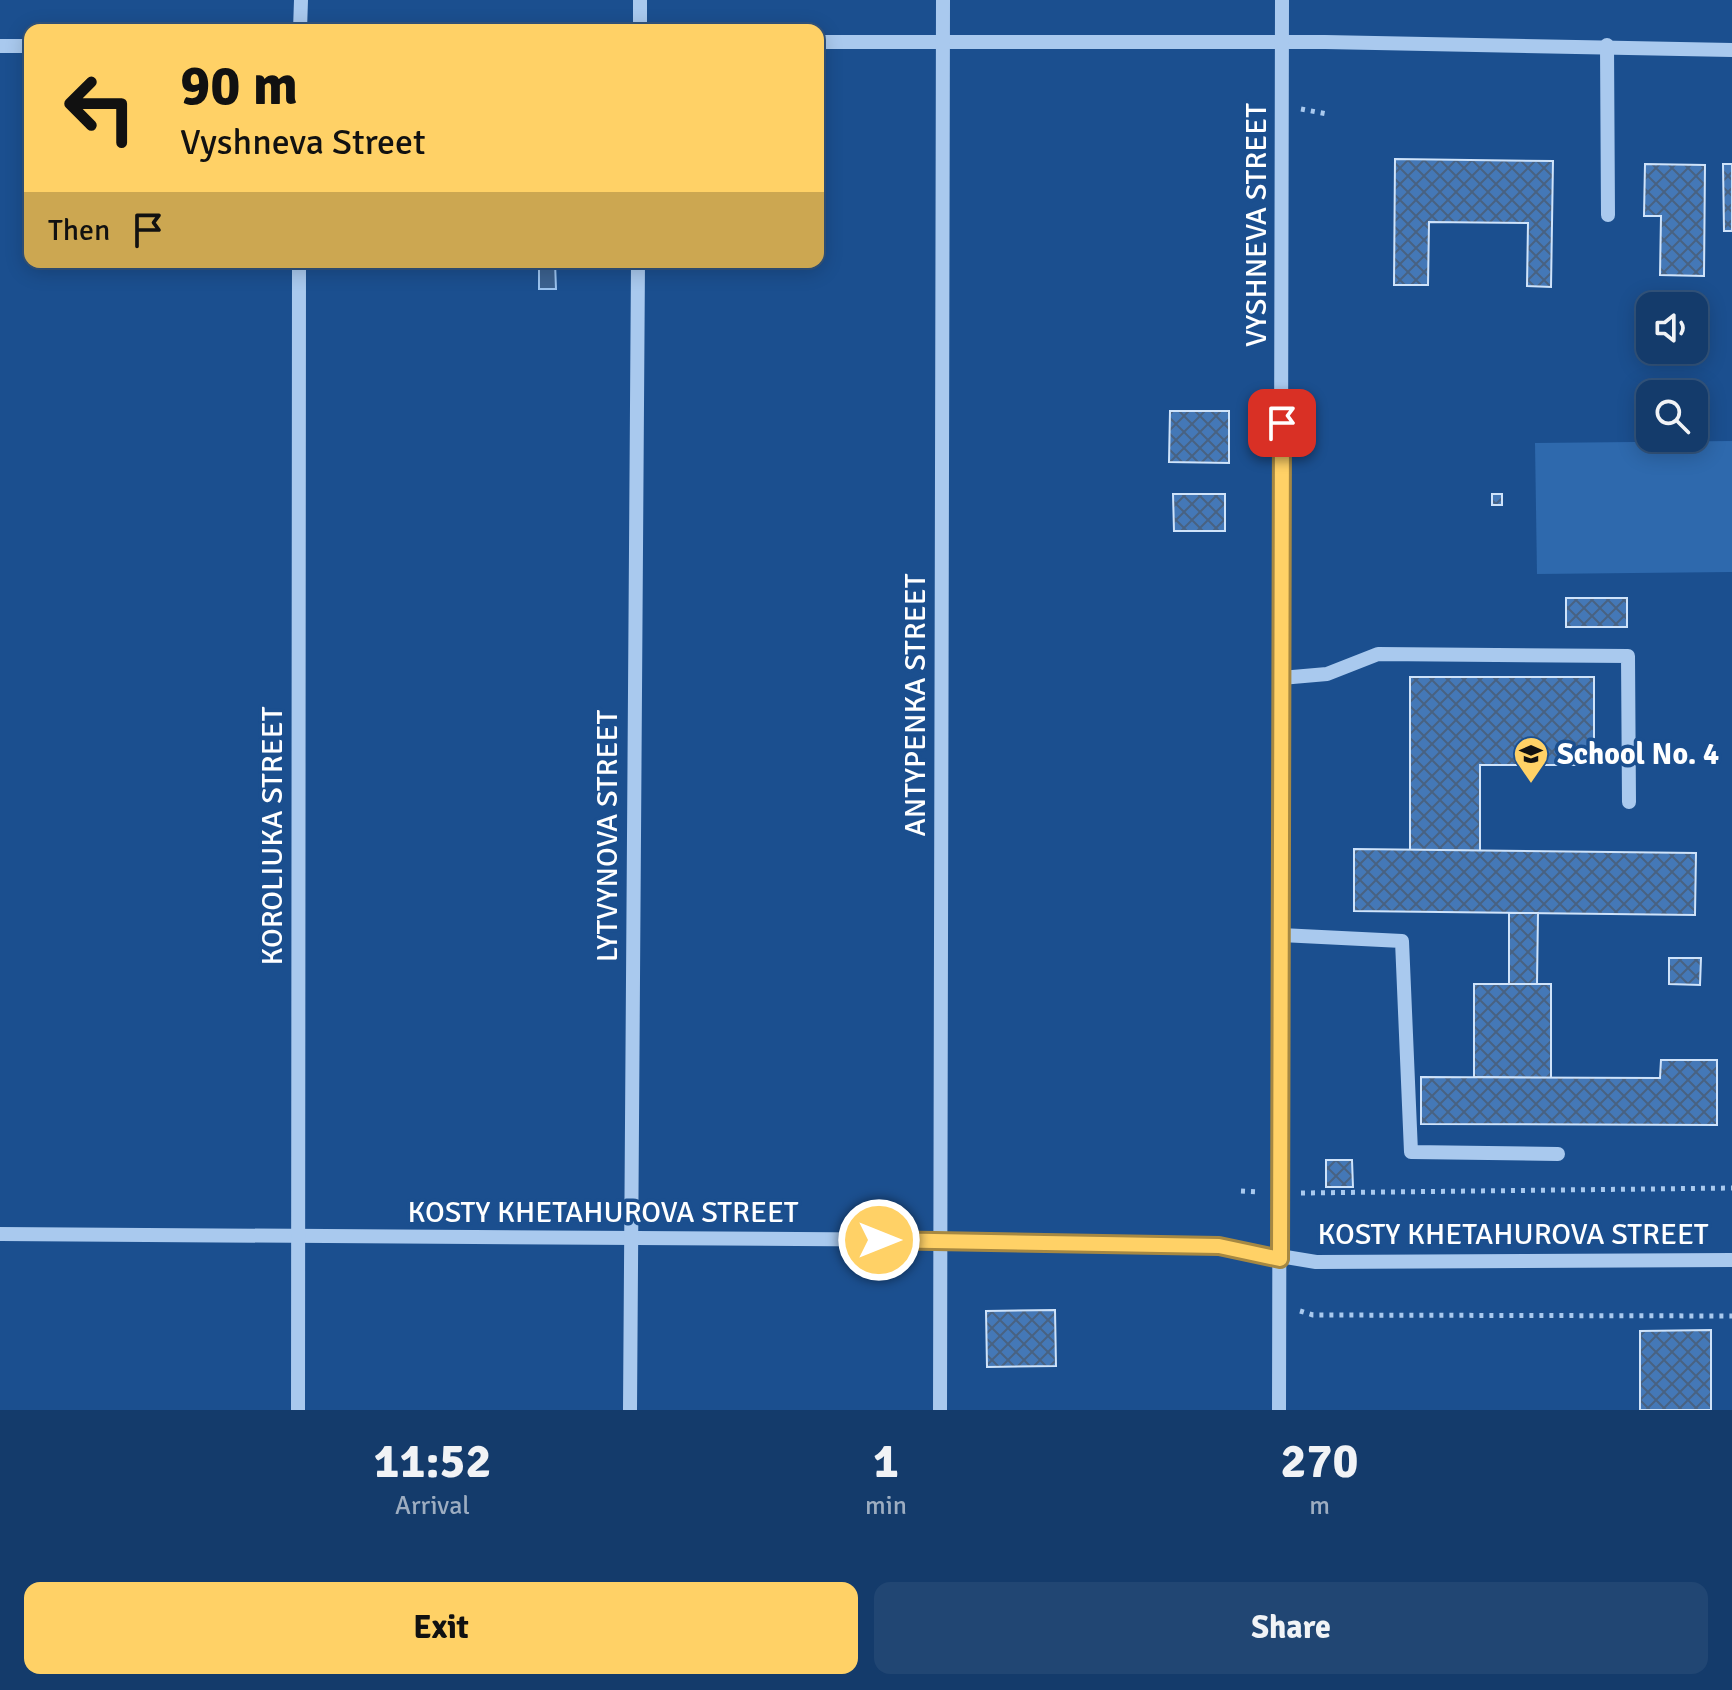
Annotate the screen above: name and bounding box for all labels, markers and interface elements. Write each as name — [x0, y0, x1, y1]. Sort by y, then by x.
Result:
text: 90 m — [180, 51, 298, 120]
icon: left — [48, 56, 152, 160]
street label: VYSHNEVA STREET — [1238, 103, 1275, 347]
text: Vyshneva Street — [180, 120, 426, 165]
icon: arrive — [126, 208, 170, 252]
text: Then — [48, 212, 110, 249]
map controls — [1636, 292, 1708, 452]
button: sound — [1636, 292, 1708, 364]
button: search — [1636, 380, 1708, 452]
pin — [1248, 389, 1316, 457]
icon: arrive — [1260, 401, 1304, 445]
street label: ANTYPENKA STREET — [897, 573, 934, 837]
street label: KOROLIUKA STREET — [254, 706, 291, 966]
street label: LYTVYNOVA STREET — [589, 709, 626, 962]
school or university icon: School No. 4 — [1512, 735, 1550, 785]
place label: School No. 4 — [1557, 736, 1719, 773]
street label: KOSTY KHETAHUROVA STREET — [407, 1194, 799, 1231]
position arrow — [837, 1198, 921, 1282]
street label: KOSTY KHETAHUROVA STREET — [1317, 1216, 1709, 1253]
text: 11:52 — [374, 1432, 491, 1491]
text: 1 — [873, 1432, 899, 1491]
text: 270 — [1281, 1432, 1358, 1491]
text: Arrival — [395, 1490, 470, 1522]
text: min — [865, 1490, 907, 1522]
text: m — [1309, 1490, 1330, 1522]
button: Exit — [24, 1582, 858, 1674]
button: Share — [874, 1582, 1708, 1674]

